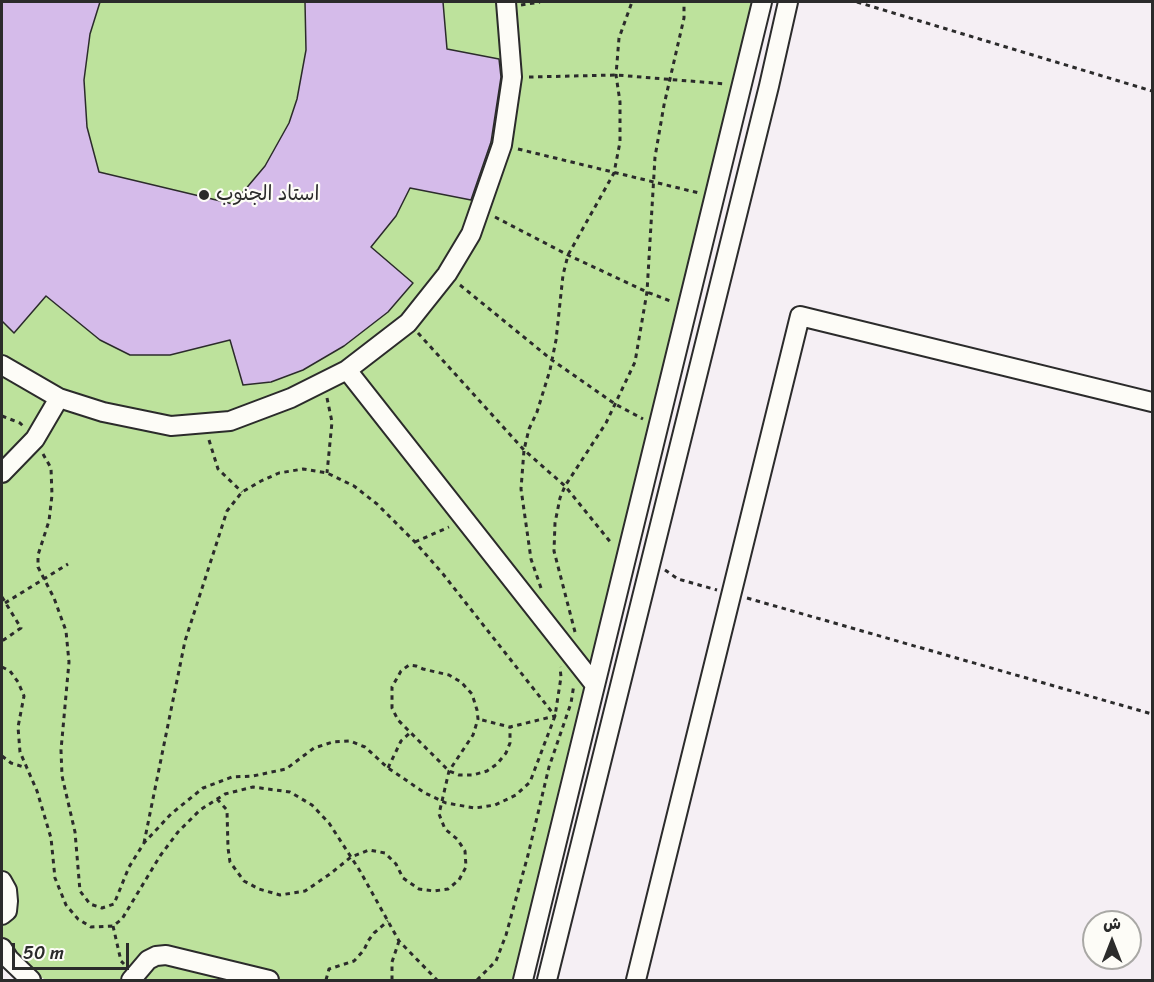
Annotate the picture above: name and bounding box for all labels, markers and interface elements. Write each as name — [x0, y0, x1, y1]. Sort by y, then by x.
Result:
place label: استاد الجنوب — [216, 183, 319, 207]
marker: استاد الجنوب — [197, 188, 211, 202]
text: ش — [1103, 909, 1121, 938]
north arrow — [1082, 910, 1142, 970]
scale bar — [15, 931, 132, 969]
text: 50 m — [23, 937, 64, 969]

